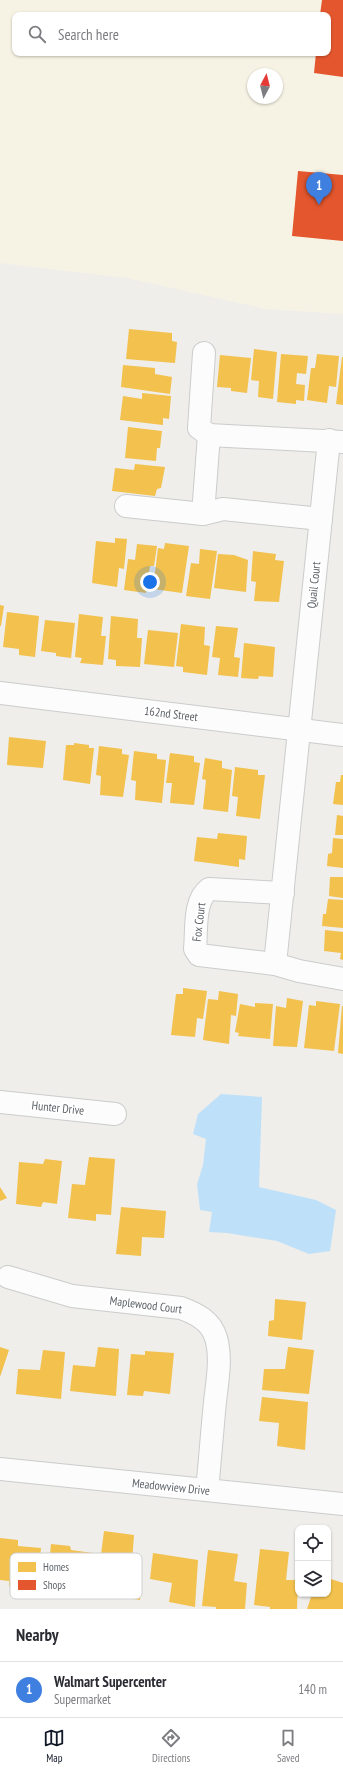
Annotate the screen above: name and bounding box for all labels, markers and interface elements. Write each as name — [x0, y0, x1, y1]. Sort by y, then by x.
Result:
search box — [12, 12, 331, 56]
icon: search — [26, 23, 48, 45]
text: Search here — [58, 25, 119, 44]
north arrow — [247, 68, 283, 104]
pin: 1 — [306, 172, 332, 205]
street label: Quail Court — [304, 560, 323, 609]
your location — [140, 572, 160, 592]
street label: 162nd Street — [143, 703, 199, 724]
street label: Fox Court — [189, 901, 208, 942]
street label: Hunter Drive — [31, 1097, 85, 1118]
street label: Maplewood Court — [109, 1293, 184, 1316]
street label: Meadowview Drive — [131, 1475, 211, 1498]
map controls — [295, 1525, 331, 1597]
button: locate — [295, 1525, 331, 1561]
legend — [10, 1553, 142, 1599]
text: Homes — [43, 1560, 69, 1574]
button: layers — [295, 1561, 331, 1597]
text: Shops — [43, 1578, 66, 1592]
text: Nearby — [16, 1624, 59, 1646]
text: Walmart Supercenter — [54, 1672, 167, 1691]
text: 1 — [26, 1681, 32, 1698]
text: 140 m — [298, 1681, 327, 1698]
text: Supermarket — [54, 1691, 111, 1708]
tab: Map — [43, 1727, 65, 1765]
tab: Directions — [152, 1727, 190, 1765]
tab: Saved — [277, 1727, 300, 1765]

